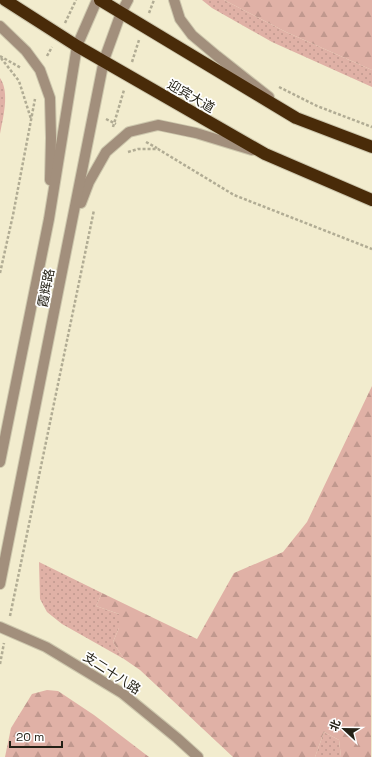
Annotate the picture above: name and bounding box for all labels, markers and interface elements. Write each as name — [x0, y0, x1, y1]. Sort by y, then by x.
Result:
street label: 迎宾大道 — [164, 76, 218, 116]
street label: 霞辉路 — [34, 267, 58, 309]
street label: 支二十八路 — [80, 648, 144, 698]
north arrow — [324, 709, 364, 749]
text: 北 — [326, 718, 343, 733]
scale bar — [10, 723, 62, 749]
text: 20 m — [16, 729, 44, 745]

